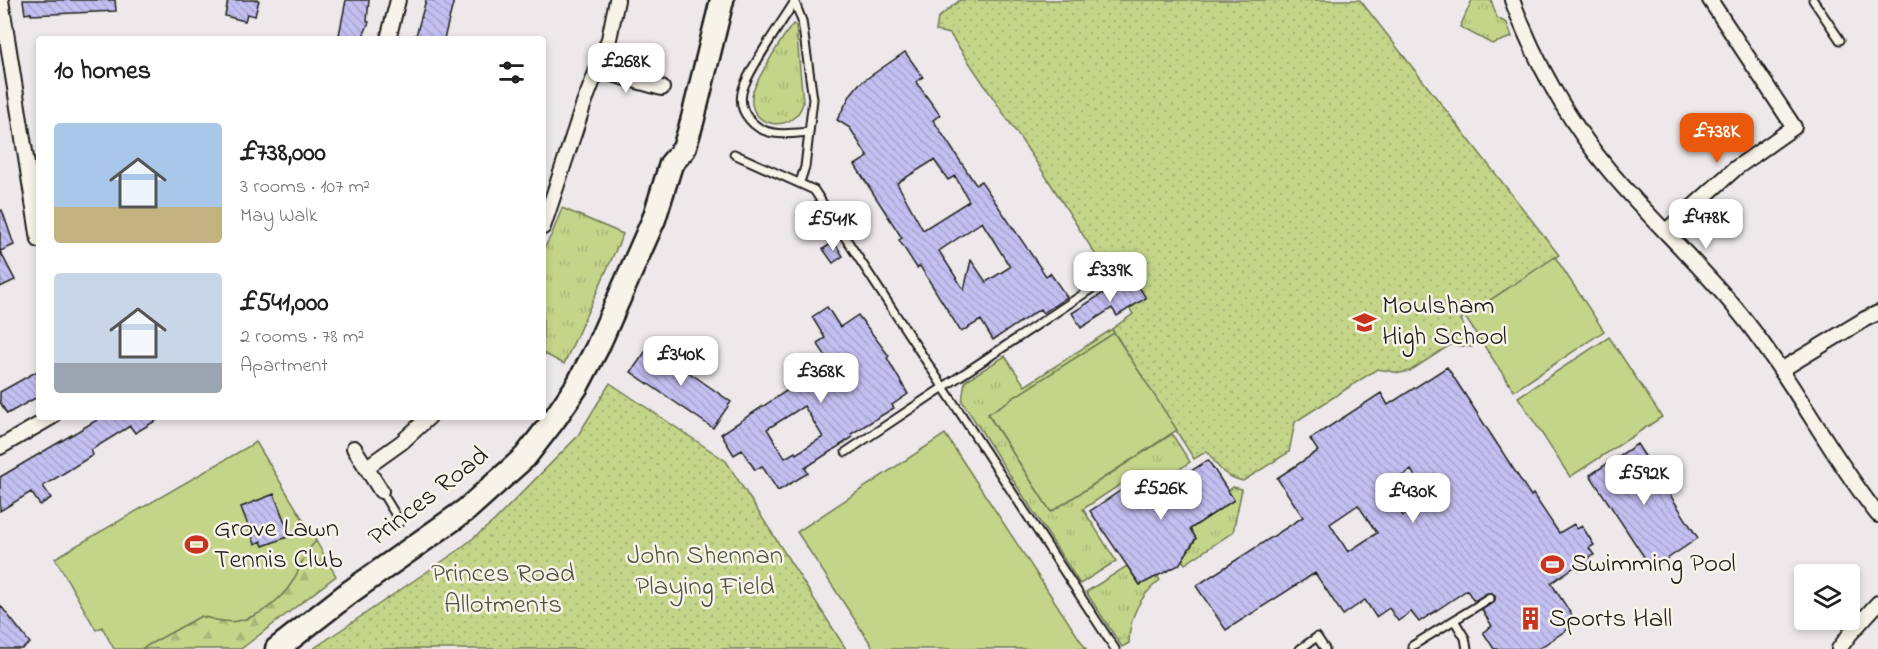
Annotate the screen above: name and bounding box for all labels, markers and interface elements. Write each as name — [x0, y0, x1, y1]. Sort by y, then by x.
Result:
pin: £268K — [584, 43, 668, 94]
text: £268K — [602, 48, 650, 77]
text: 10 homes — [54, 53, 151, 91]
icon: filters — [495, 56, 528, 89]
pin: £738K — [1675, 113, 1759, 164]
text: £738K — [1694, 118, 1740, 147]
text: £738,000 — [240, 135, 326, 173]
icon: home — [102, 147, 174, 219]
text: 3 rooms · 107 m² — [240, 173, 370, 202]
pin: £478K — [1664, 199, 1748, 250]
pin: £541K — [791, 201, 875, 252]
text: May Walk — [240, 202, 317, 231]
text: £478K — [1683, 204, 1729, 233]
text: £541K — [809, 206, 857, 235]
pin: £339K — [1068, 252, 1152, 303]
text: £339K — [1088, 257, 1132, 286]
text: £541,000 — [240, 285, 328, 323]
place label: Moulsham High School — [1382, 287, 1507, 357]
icon: home — [102, 297, 174, 369]
school or university icon: Moulsham High School — [1351, 309, 1377, 335]
text: 2 rooms · 78 m² — [240, 323, 364, 352]
pin: £340K — [639, 336, 723, 387]
text: £340K — [657, 341, 705, 370]
text: Apartment — [240, 352, 328, 381]
pin: £368K — [779, 353, 863, 404]
text: £368K — [798, 358, 844, 387]
street label: Princes Road — [360, 437, 498, 557]
pin: £592K — [1602, 455, 1686, 506]
text: £592K — [1619, 460, 1669, 489]
pin: £526K — [1119, 470, 1203, 521]
pin: £430K — [1371, 473, 1455, 524]
text: £526K — [1135, 475, 1187, 504]
text: £430K — [1389, 478, 1437, 507]
place label: Grove Lawn Tennis Club — [214, 510, 343, 580]
sports icon: Grove Lawn Tennis Club — [183, 532, 209, 558]
park label: John Shennan Playing Field — [627, 537, 783, 607]
place label: Swimming Pool — [1571, 545, 1736, 584]
sports icon: Swimming Pool — [1540, 551, 1566, 577]
park label: Princes Road Allotments — [431, 555, 575, 625]
map controls — [1794, 564, 1860, 630]
button: layers — [1794, 564, 1860, 630]
place label: Sports Hall — [1549, 600, 1672, 639]
building icon: Sports Hall — [1518, 606, 1544, 632]

